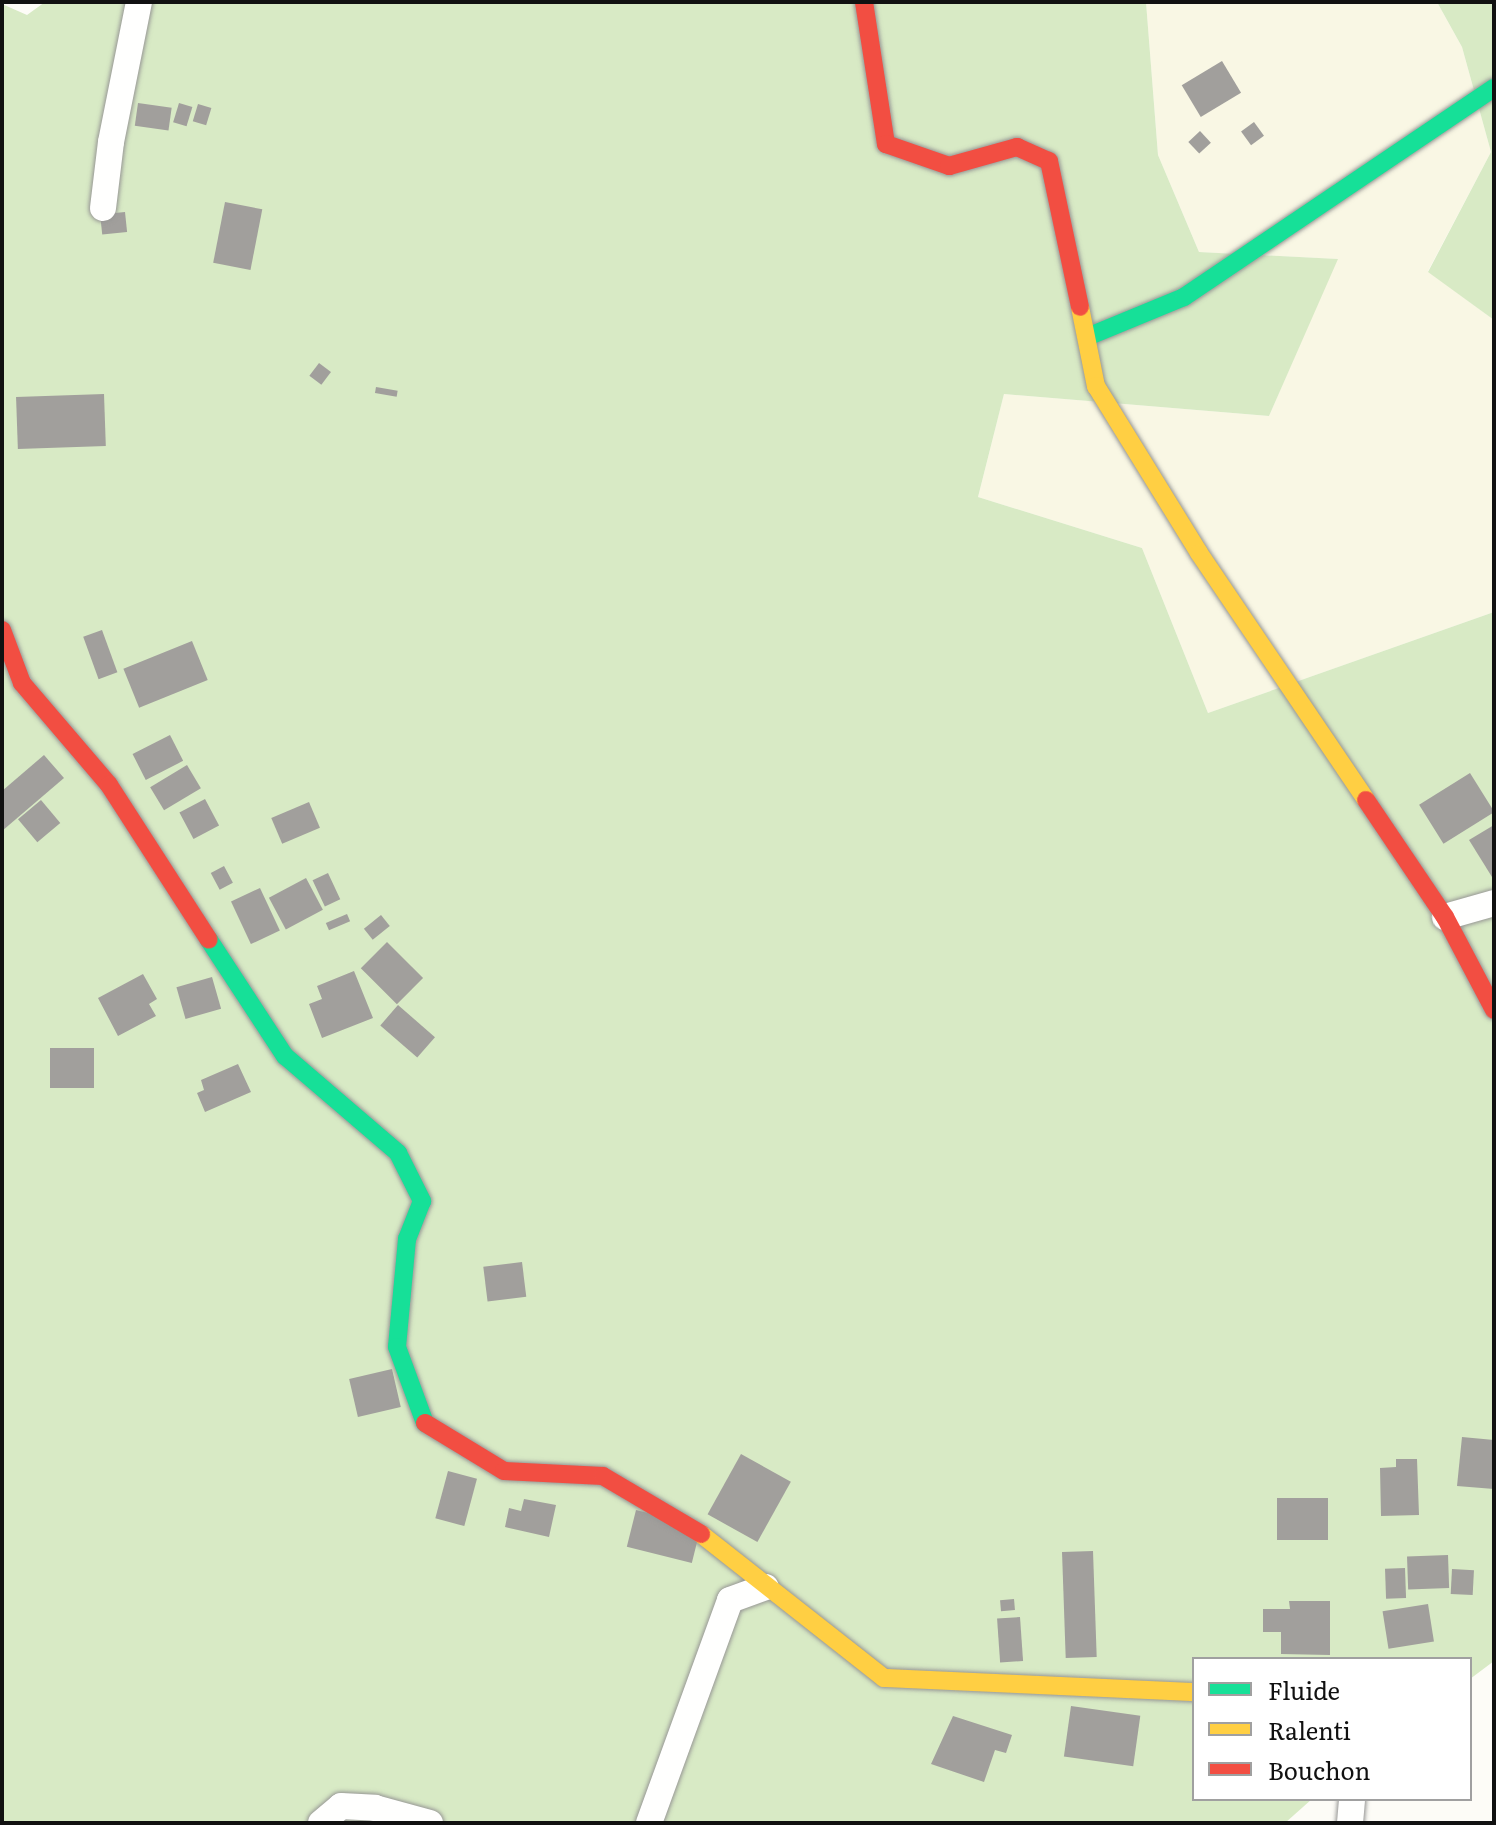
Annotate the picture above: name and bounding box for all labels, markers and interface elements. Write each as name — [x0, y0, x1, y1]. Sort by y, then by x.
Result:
legend — [1192, 1657, 1472, 1801]
text: Fluide — [1268, 1672, 1340, 1707]
text: Ralenti — [1268, 1712, 1351, 1747]
text: Bouchon — [1268, 1752, 1370, 1787]

